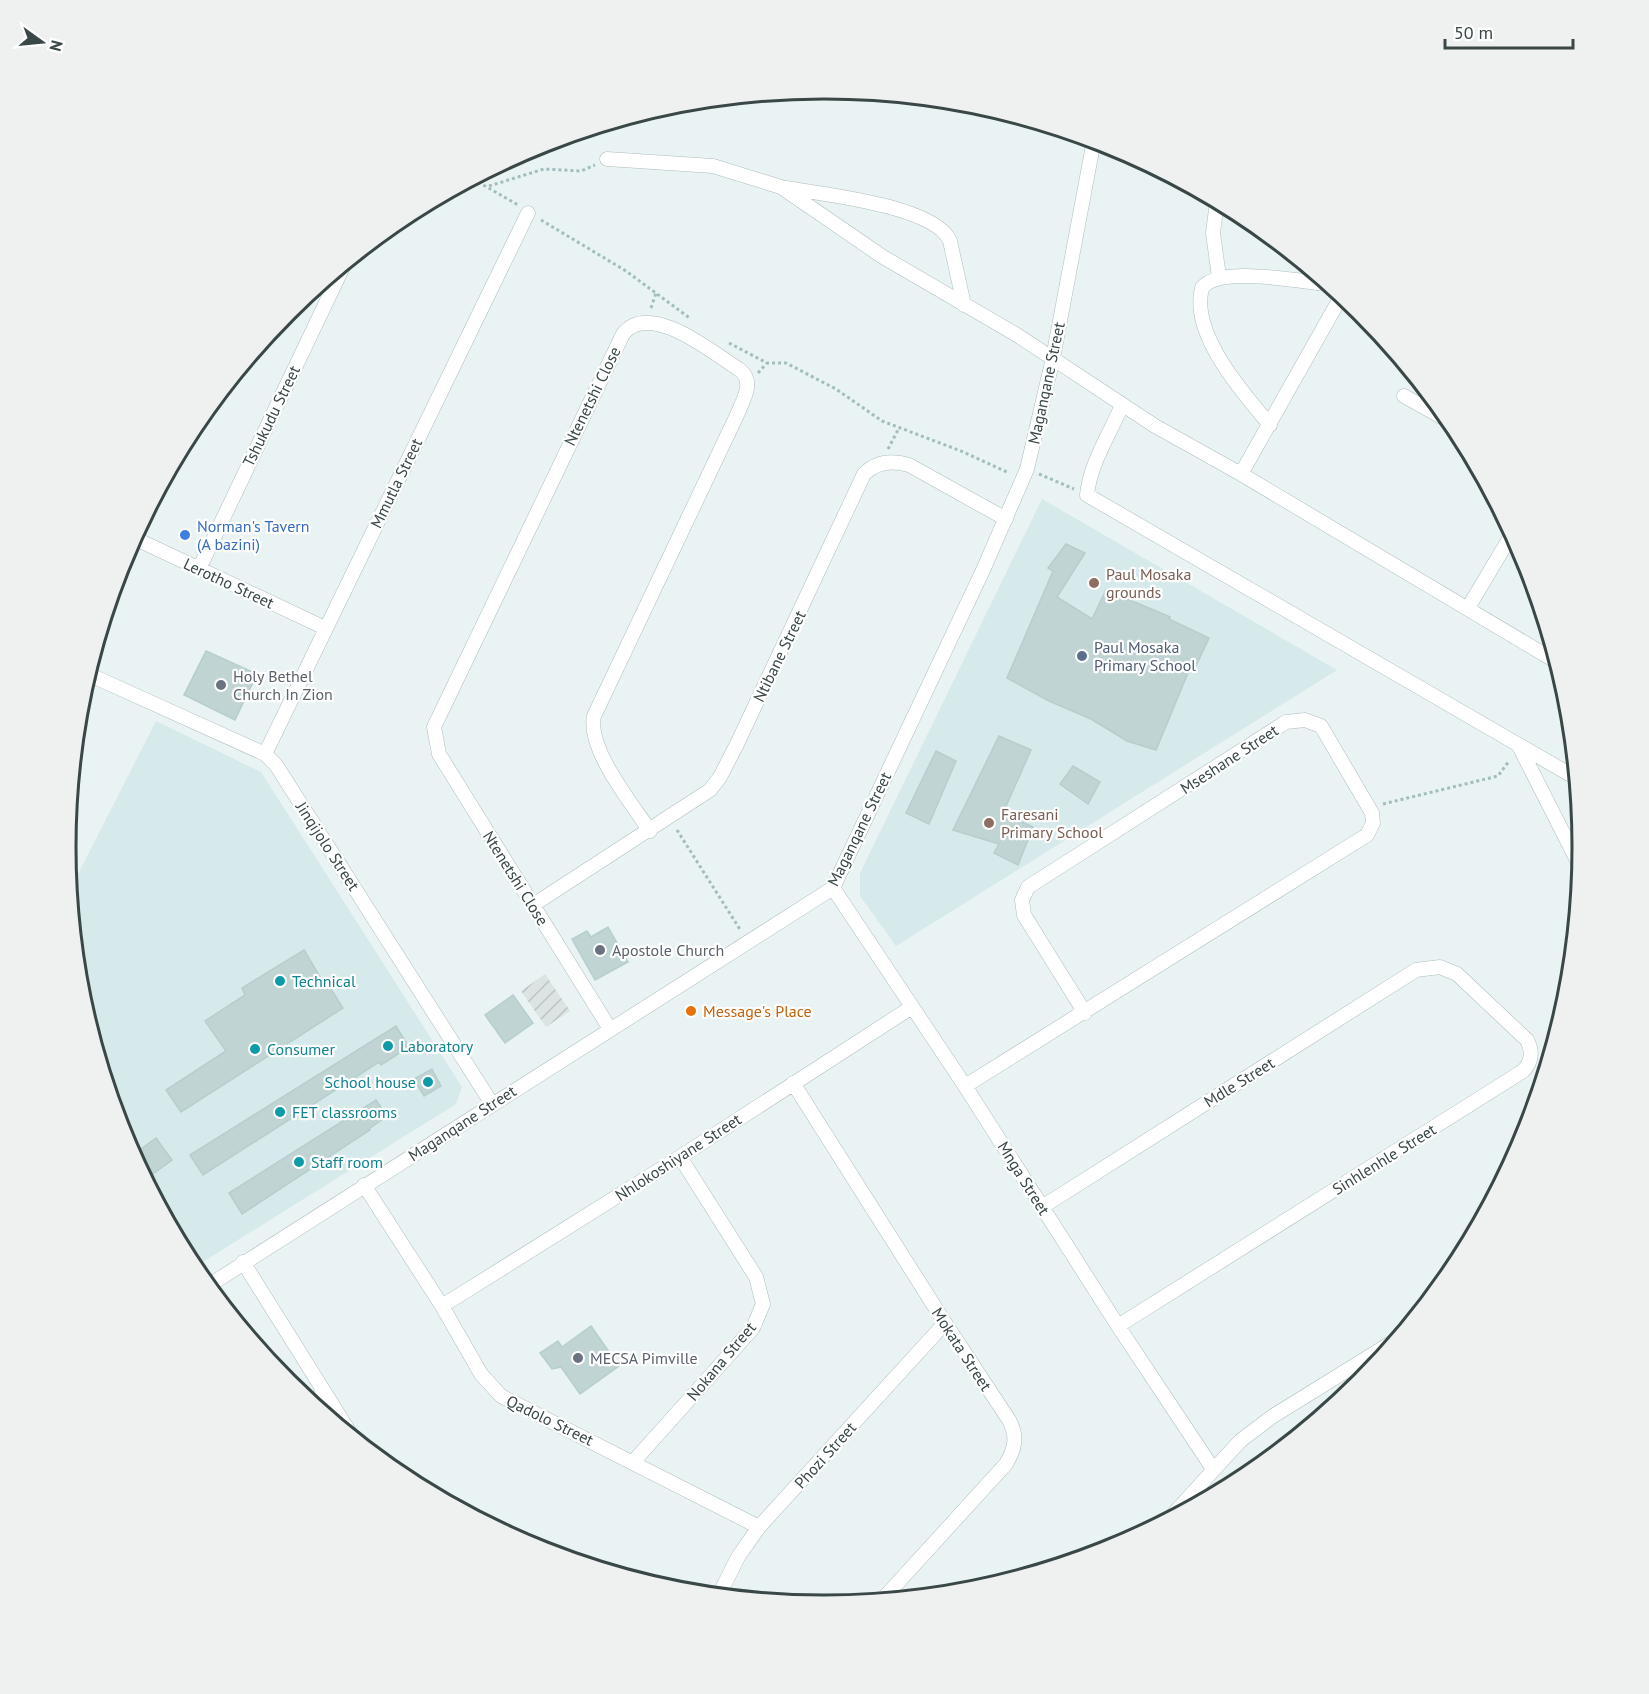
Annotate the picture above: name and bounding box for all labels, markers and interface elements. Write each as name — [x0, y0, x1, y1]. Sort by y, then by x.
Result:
north arrow — [12, 12, 72, 72]
scale bar — [1445, 12, 1572, 50]
text: 50 m — [1454, 21, 1493, 44]
text: N — [45, 38, 68, 54]
street label: Maganqane Street — [1023, 320, 1069, 446]
street label: Ntenetshi Close — [559, 343, 625, 449]
street label: Tshukudu Street — [238, 362, 304, 470]
street label: Mmutla Street — [366, 434, 427, 531]
place label: Norman's Tavern (A bazini) — [197, 516, 309, 554]
marker: Norman's Tavern (A bazini) — [178, 528, 192, 542]
street label: Lerotho Street — [181, 553, 278, 613]
place label: Paul Mosaka grounds — [1106, 564, 1191, 602]
marker: Paul Mosaka grounds — [1087, 576, 1101, 590]
street label: Ntibane Street — [748, 607, 810, 705]
place label: Paul Mosaka Primary School — [1094, 637, 1196, 675]
marker: Paul Mosaka Primary School — [1075, 649, 1089, 663]
place label: Holy Bethel Church In Zion — [233, 666, 333, 704]
marker: Holy Bethel Church In Zion — [214, 678, 228, 692]
street label: Mseshane Street — [1176, 720, 1282, 798]
street label: Maganqane Street — [823, 768, 896, 889]
street label: Jinqijolo Street — [291, 797, 364, 895]
place label: Faresani Primary School — [1001, 804, 1103, 842]
marker: Faresani Primary School — [982, 816, 996, 830]
street label: Ntenetshi Close — [479, 827, 553, 929]
place label: Apostole Church — [612, 940, 724, 960]
marker: Apostole Church — [593, 943, 607, 957]
place label: Technical — [292, 971, 356, 991]
marker: Technical — [273, 974, 287, 988]
place label: Message's Place — [703, 1001, 812, 1021]
marker: Message's Place — [684, 1004, 698, 1018]
place label: Laboratory — [400, 1036, 474, 1056]
place label: Consumer — [267, 1039, 335, 1059]
marker: Laboratory — [381, 1039, 395, 1053]
marker: Consumer — [248, 1042, 262, 1056]
street label: Mdle Street — [1200, 1052, 1278, 1111]
place label: School house — [325, 1072, 416, 1092]
marker: School house — [421, 1075, 435, 1089]
street label: Maganqane Street — [404, 1080, 520, 1165]
place label: FET classrooms — [292, 1102, 397, 1122]
marker: FET classrooms — [273, 1105, 287, 1119]
street label: Nhlokoshiyane Street — [611, 1109, 745, 1205]
street label: Sinhlenhle Street — [1328, 1119, 1440, 1199]
street label: Mnga Street — [994, 1137, 1055, 1219]
place label: Staff room — [311, 1152, 383, 1172]
marker: Staff room — [292, 1155, 306, 1169]
street label: Mokata Street — [928, 1304, 997, 1395]
street label: Nokana Street — [682, 1317, 760, 1404]
place label: MECSA Pimville — [590, 1348, 698, 1368]
marker: MECSA Pimville — [571, 1351, 585, 1365]
street label: Qadolo Street — [503, 1390, 597, 1450]
street label: Phozi Street — [790, 1417, 860, 1492]

